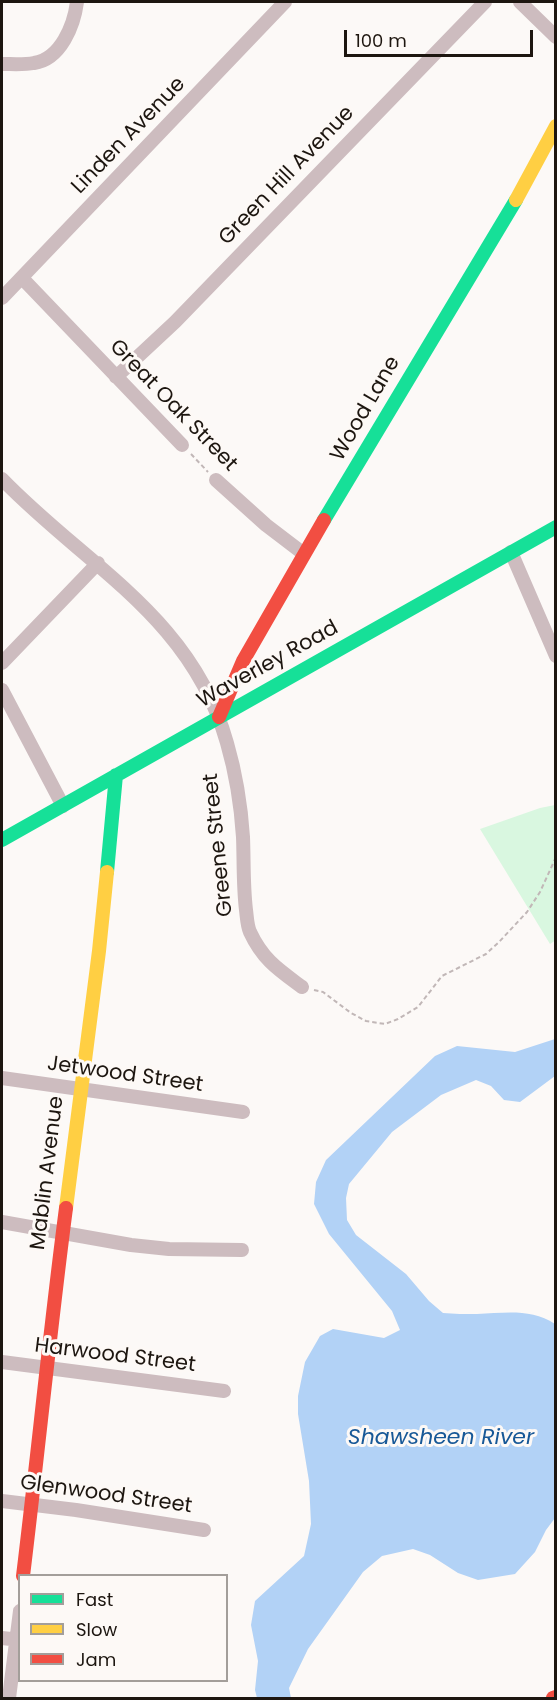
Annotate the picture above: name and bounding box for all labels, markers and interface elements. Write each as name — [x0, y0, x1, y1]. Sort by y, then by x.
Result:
scale bar — [347, 18, 536, 56]
text: 100 m — [355, 28, 407, 53]
street label: Linden Avenue — [67, 72, 191, 200]
street label: Green Hill Avenue — [214, 101, 360, 251]
street label: Great Oak Street — [104, 335, 242, 477]
street label: Wood Lane — [326, 352, 406, 466]
street label: Waverley Road — [193, 616, 343, 714]
street label: Greene Street — [199, 772, 239, 918]
street label: Jetwood Street — [45, 1052, 205, 1098]
street label: Mablin Avenue — [26, 1095, 70, 1251]
street label: Harwood Street — [33, 1334, 197, 1378]
water label: Shawsheen River — [348, 1425, 534, 1451]
street label: Glenwood Street — [18, 1470, 194, 1520]
legend — [18, 1574, 228, 1682]
text: Fast — [76, 1587, 113, 1612]
text: Slow — [76, 1617, 117, 1642]
text: Jam — [76, 1647, 116, 1672]

